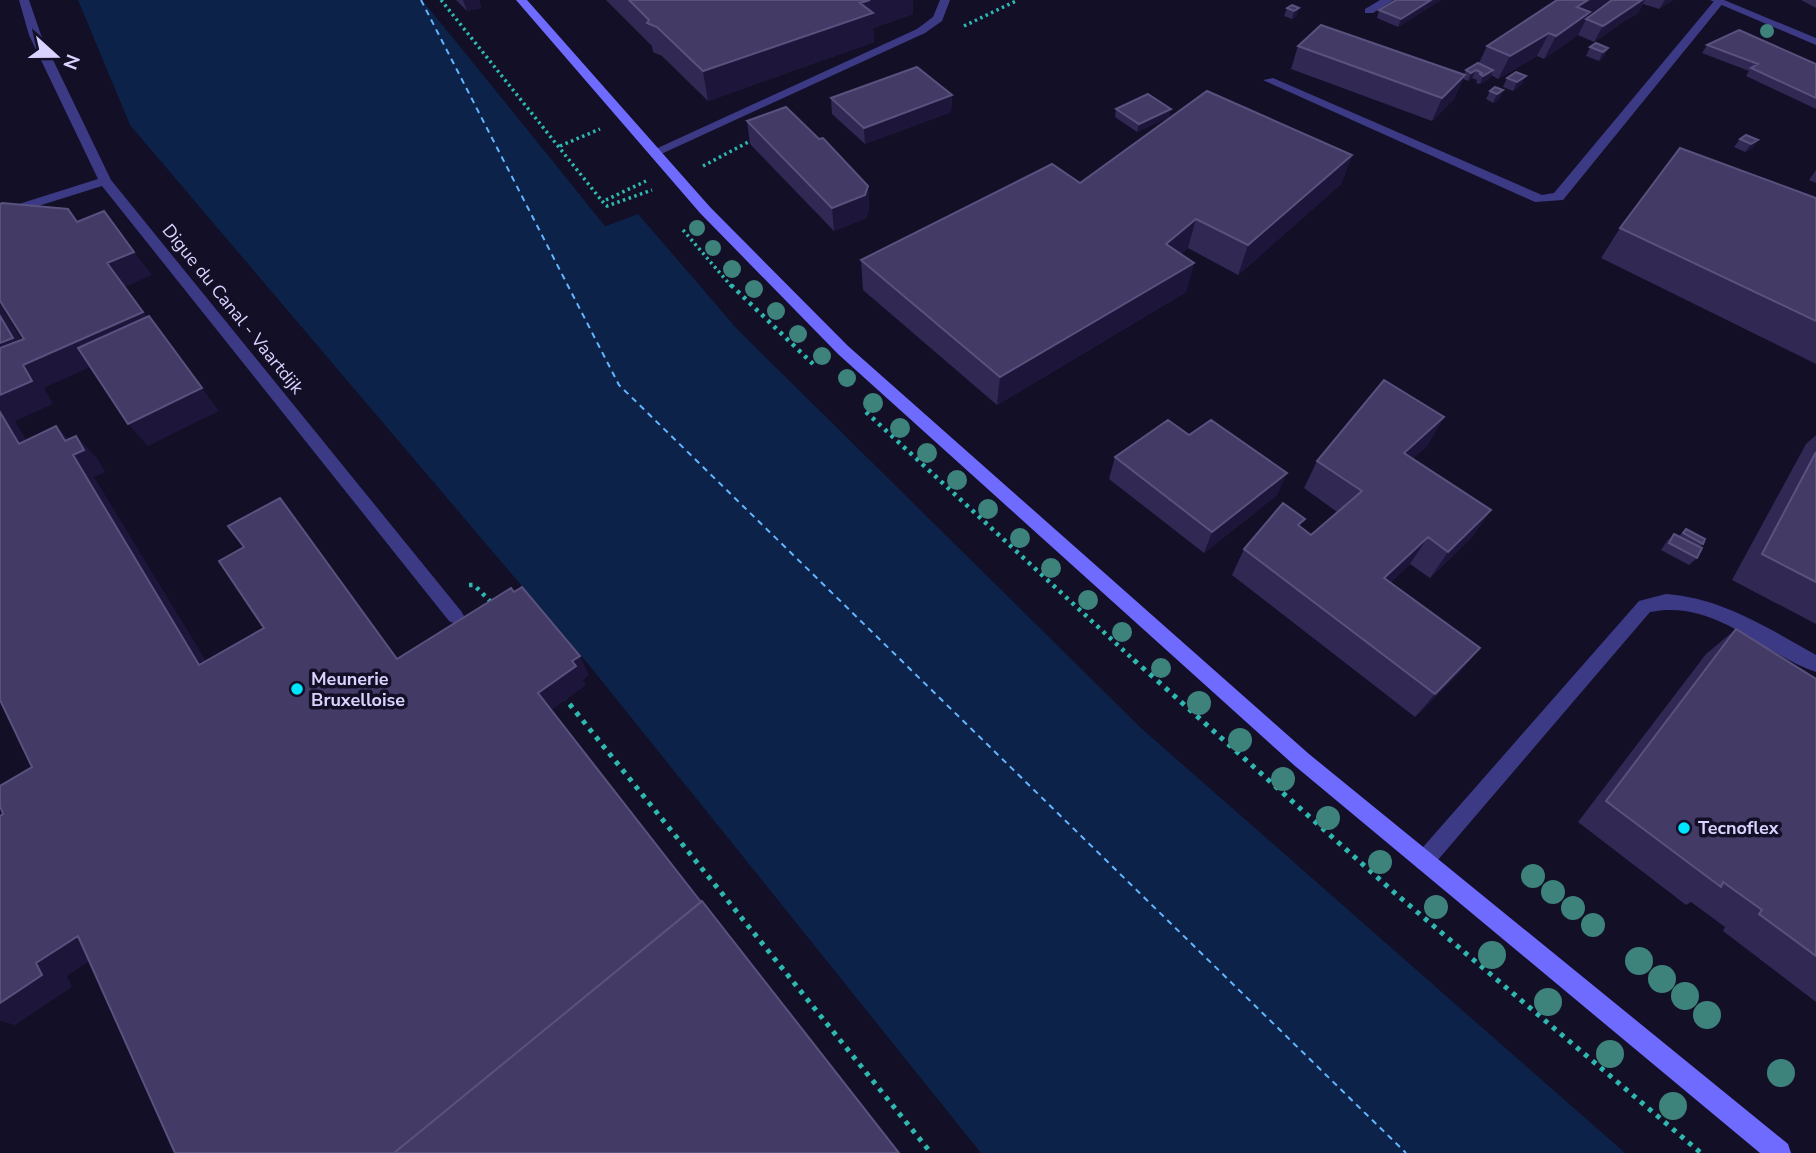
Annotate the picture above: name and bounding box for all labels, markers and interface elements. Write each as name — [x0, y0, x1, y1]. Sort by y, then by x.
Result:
north arrow — [21, 21, 91, 91]
text: N — [56, 50, 86, 73]
street label: Digue du Canal - Vaartdijk — [157, 219, 310, 400]
place label: Meunerie Bruxelloise — [311, 667, 405, 712]
marker: Meunerie Bruxelloise — [289, 681, 305, 697]
place label: Tecnoflex — [1698, 816, 1779, 840]
marker: Tecnoflex — [1676, 820, 1692, 836]

